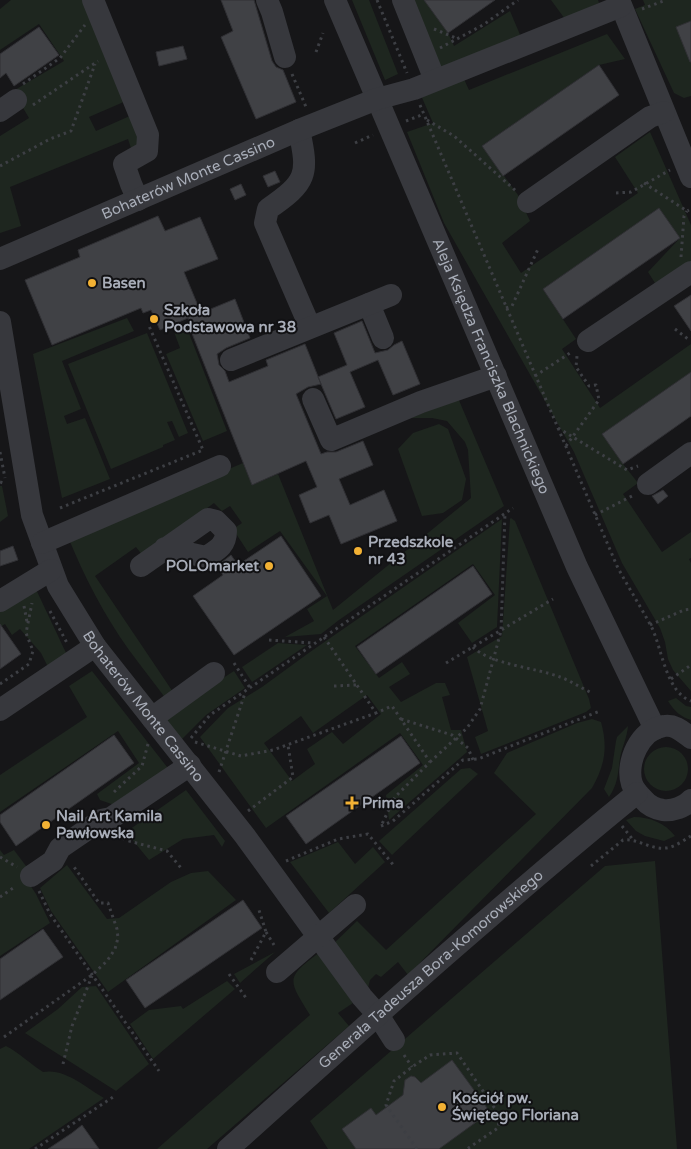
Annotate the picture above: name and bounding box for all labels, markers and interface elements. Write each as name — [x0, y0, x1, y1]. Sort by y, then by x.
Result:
street label: Bohaterów Monte Cassino — [99, 132, 278, 223]
street label: Aleja Księdza Franciszka Blachnickiego — [429, 235, 554, 497]
place label: Basen — [102, 274, 146, 292]
marker: Basen — [86, 277, 98, 289]
place label: Szkoła Podstawowa nr 38 — [164, 301, 297, 336]
marker: Szkoła Podstawowa nr 38 — [148, 313, 160, 325]
place label: Przedszkole nr 43 — [368, 533, 454, 568]
marker: Przedszkole nr 43 — [352, 545, 364, 557]
place label: POLOmarket — [166, 557, 259, 575]
marker: POLOmarket — [263, 560, 275, 572]
street label: Bohaterów Monte Cassino — [79, 627, 208, 786]
place label: Prima — [362, 794, 404, 812]
marker: Prima — [346, 797, 358, 809]
place label: Nail Art Kamila Pawłowska — [56, 807, 162, 842]
marker: Nail Art Kamila Pawłowska — [40, 819, 52, 831]
street label: Generała Tadeusza Bora-Komorowskiego — [315, 866, 547, 1073]
place label: Kościół pw. Świętego Floriana — [452, 1089, 579, 1125]
marker: Kościół pw. Świętego Floriana — [436, 1101, 448, 1113]

